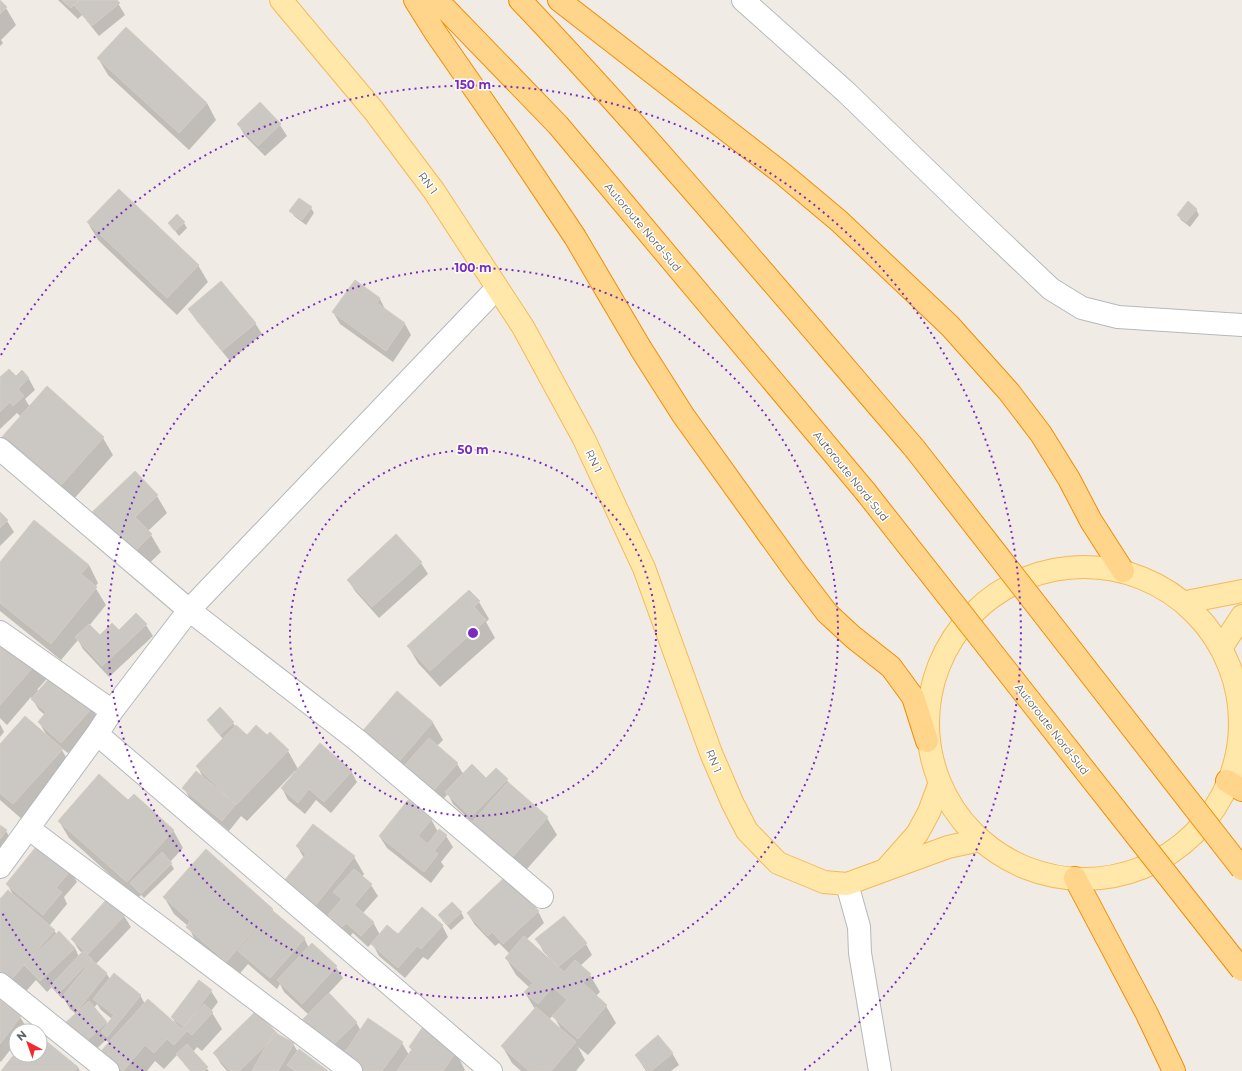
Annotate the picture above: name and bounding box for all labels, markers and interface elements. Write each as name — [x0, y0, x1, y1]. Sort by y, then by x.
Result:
text: 150 m — [455, 77, 491, 92]
street label: RN 1 — [415, 169, 441, 197]
street label: Autoroute Nord-Sud — [602, 180, 684, 274]
text: 100 m — [455, 260, 491, 275]
street label: Autoroute Nord-Sud — [810, 428, 892, 524]
text: 50 m — [457, 442, 489, 457]
street label: RN 1 — [583, 447, 605, 475]
centre of rings — [466, 626, 480, 640]
street label: Autoroute Nord-Sud — [1012, 681, 1092, 777]
street label: RN 1 — [703, 747, 725, 775]
north arrow — [8, 1023, 48, 1063]
text: N — [13, 1027, 29, 1044]

